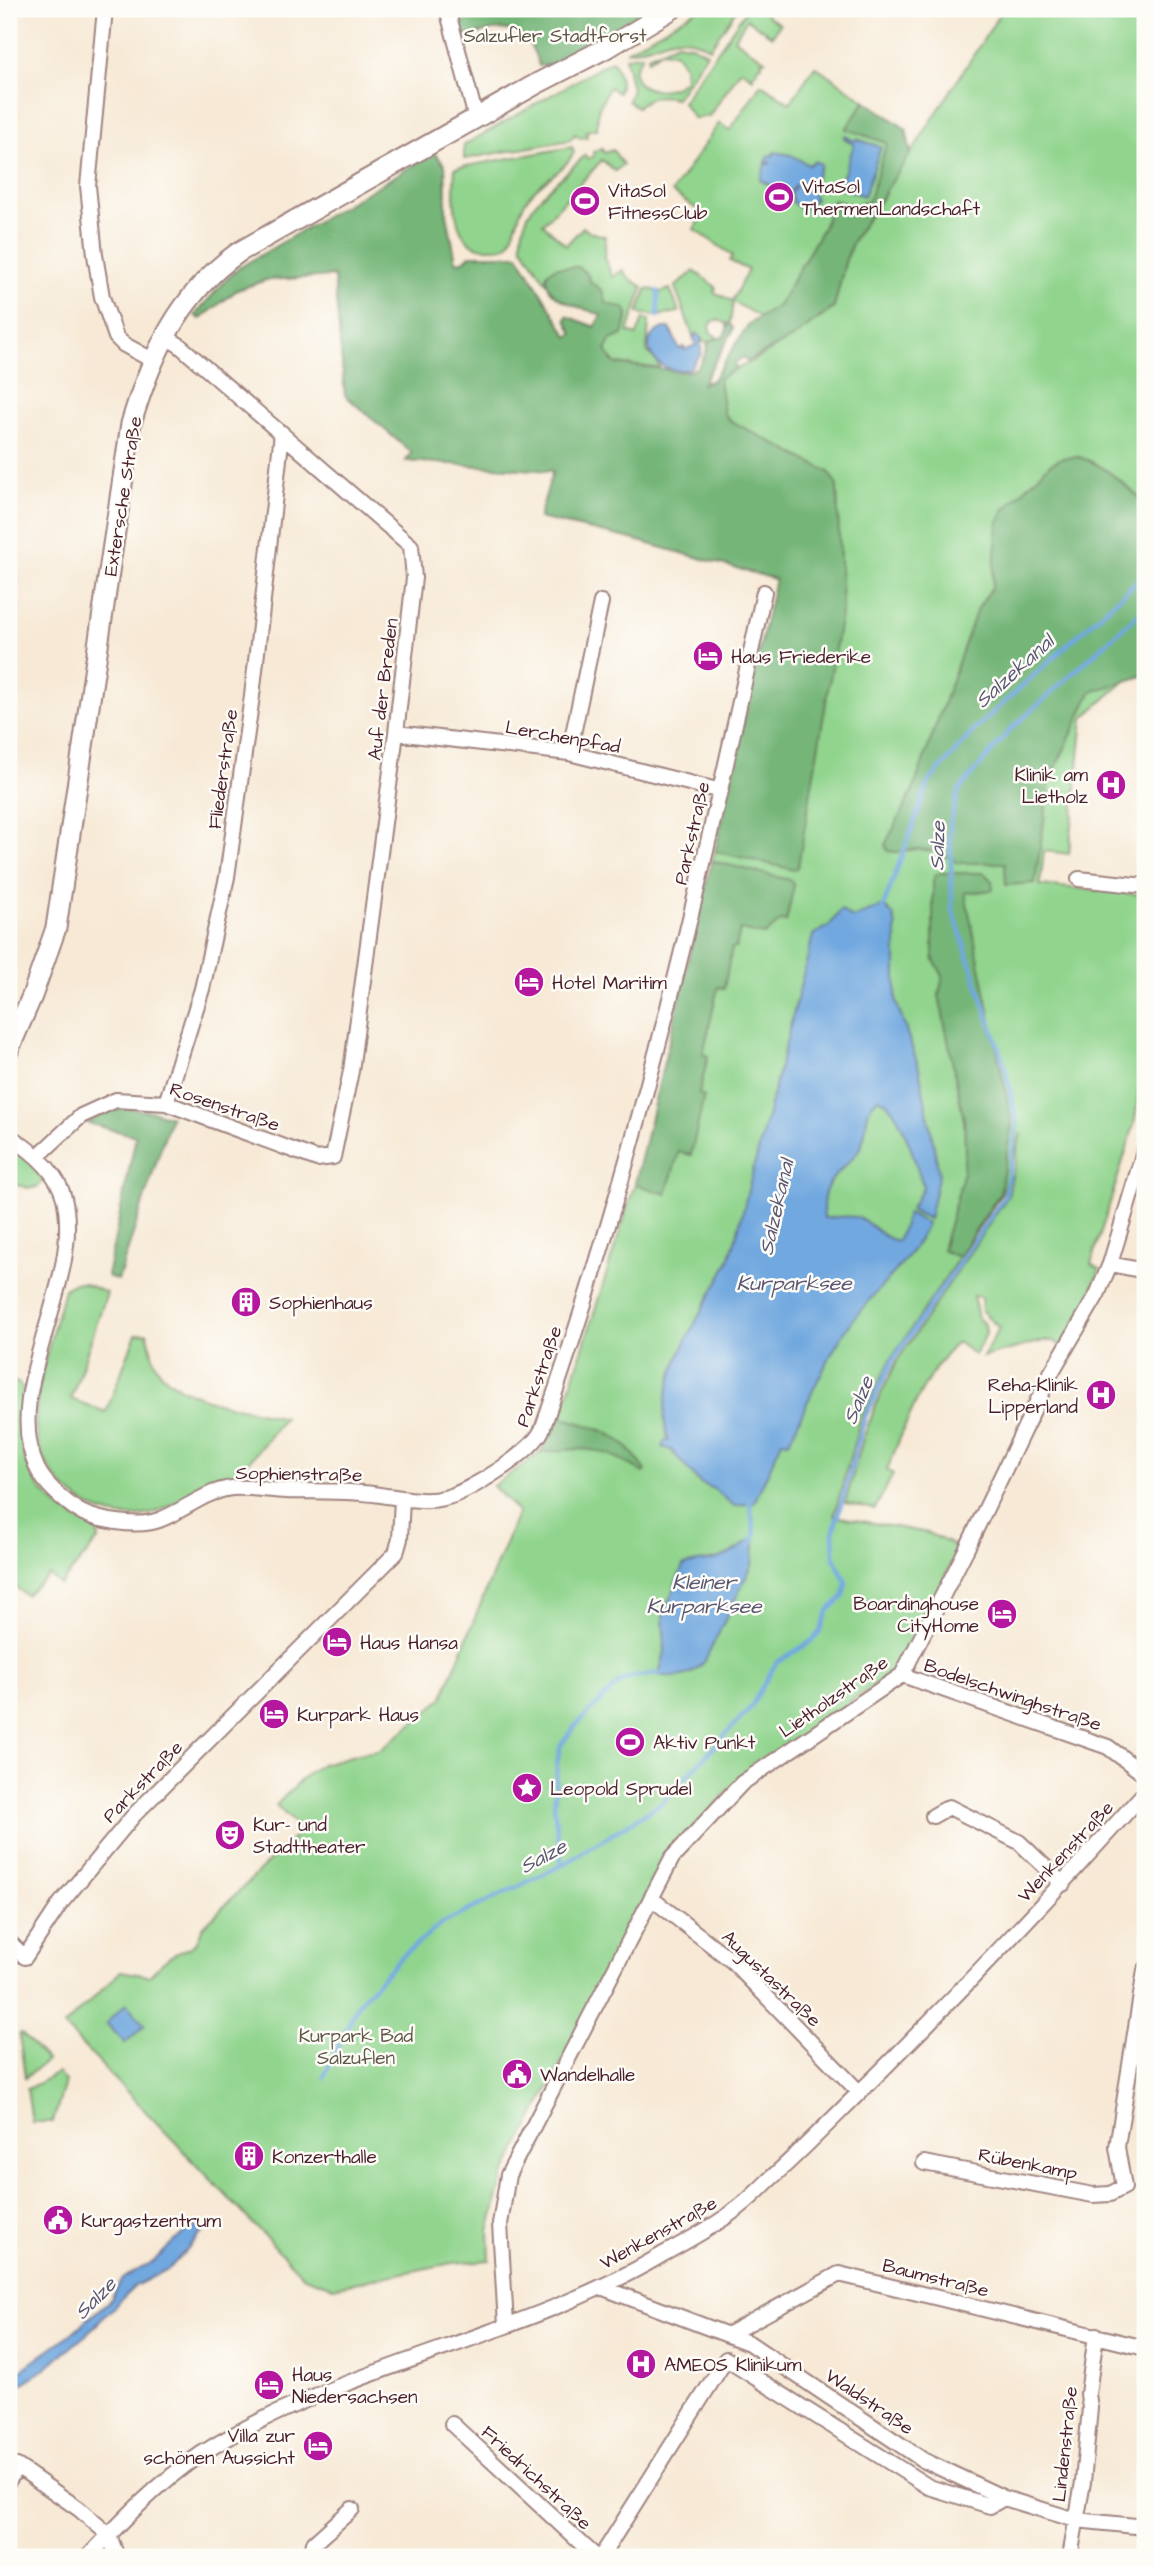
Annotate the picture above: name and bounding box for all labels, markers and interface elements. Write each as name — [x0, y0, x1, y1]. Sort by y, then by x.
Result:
park label: Salzufler Stadtforst — [463, 23, 647, 50]
place label: VitaSol ThermenLandschaft — [802, 174, 981, 223]
place label: VitaSol FitnessClub — [608, 178, 708, 227]
sports icon: VitaSol ThermenLandschaft — [762, 180, 796, 214]
sports icon: VitaSol FitnessClub — [568, 184, 602, 218]
street label: Extersche Straße — [98, 414, 149, 578]
street label: Auf der Breden — [361, 617, 406, 762]
water label: Salzekanal — [968, 626, 1062, 715]
hotel icon: Haus Friederike — [691, 639, 725, 673]
place label: Haus Friederike — [731, 644, 871, 671]
street label: Fliederstraße — [202, 707, 245, 831]
street label: Lerchenpfad — [503, 714, 623, 761]
place label: Klinik am Lietholz — [1015, 762, 1089, 811]
hospital icon: Klinik am Lietholz — [1094, 768, 1128, 802]
street label: Parkstraße — [667, 779, 717, 888]
water label: Salze — [922, 819, 953, 871]
hotel icon: Hotel Maritim — [512, 965, 546, 999]
place label: Hotel Maritim — [552, 970, 667, 997]
street label: Rosenstraße — [166, 1076, 283, 1139]
water label: Salzekanal — [751, 1154, 802, 1258]
water label: Kurparksee — [736, 1269, 853, 1298]
building icon: Sophienhaus — [229, 1285, 263, 1319]
place label: Sophienhaus — [269, 1290, 373, 1317]
street label: Parkstraße — [510, 1322, 569, 1431]
water label: Salze — [835, 1370, 882, 1429]
place label: Reha-Klinik Lipperland — [988, 1372, 1078, 1421]
hospital icon: Reha-Klinik Lipperland — [1084, 1378, 1118, 1412]
street label: Sophienstraße — [235, 1460, 363, 1489]
water label: Kleiner Kurparksee — [646, 1568, 763, 1621]
place label: Boardinghouse CityHome — [853, 1591, 979, 1641]
hotel icon: Boardinghouse CityHome — [985, 1597, 1019, 1631]
hotel icon: Haus Hansa — [320, 1625, 354, 1659]
place label: Haus Hansa — [360, 1630, 458, 1657]
street label: Lietholzstraße — [774, 1650, 894, 1745]
street label: Bodelschwinghstraße — [920, 1652, 1105, 1739]
hotel icon: Kurpark Haus — [257, 1697, 291, 1731]
place label: Kurpark Haus — [297, 1702, 419, 1729]
sports icon: Aktiv Punkt — [613, 1725, 647, 1759]
place label: Aktiv Punkt — [653, 1730, 756, 1757]
street label: Parkstraße — [97, 1735, 189, 1829]
place icon: Leopold Sprudel — [510, 1771, 544, 1805]
place label: Leopold Sprudel — [550, 1776, 692, 1803]
street label: Wenkenstraße — [1012, 1795, 1120, 1909]
place label: Kur- und Stadttheater — [253, 1812, 366, 1861]
theatre icon: Kur- und Stadttheater — [213, 1818, 247, 1852]
water label: Salze — [515, 1831, 573, 1881]
street label: Augustastraße — [714, 1924, 827, 2034]
park label: Kurpark Bad Salzuflen — [299, 2023, 414, 2072]
public building icon: Wandelhalle — [500, 2057, 534, 2091]
place label: Wandelhalle — [540, 2062, 635, 2089]
building icon: Konzerthalle — [232, 2139, 266, 2173]
street label: Rübenkamp — [976, 2142, 1080, 2187]
place label: Konzerthalle — [272, 2144, 377, 2171]
street label: Wenkenstraße — [595, 2190, 722, 2277]
public building icon: Kurgastzentrum — [41, 2203, 75, 2237]
place label: Kurgastzentrum — [81, 2208, 221, 2236]
street label: Baumstraße — [880, 2252, 992, 2305]
water label: Salze — [68, 2270, 124, 2326]
hospital icon: AMEOS Klinikum — [624, 2347, 658, 2381]
place label: AMEOS Klinikum — [664, 2352, 802, 2379]
place label: Haus Niedersachsen — [292, 2362, 418, 2411]
street label: Waldstraße — [820, 2363, 919, 2442]
hotel icon: Haus Niedersachsen — [252, 2368, 286, 2402]
street label: Lindenstraße — [1046, 2385, 1085, 2503]
street label: Friedrichstraße — [475, 2420, 597, 2537]
place label: Villa zur schönen Aussicht — [144, 2423, 296, 2472]
hotel icon: Villa zur schönen Aussicht — [301, 2429, 335, 2463]

